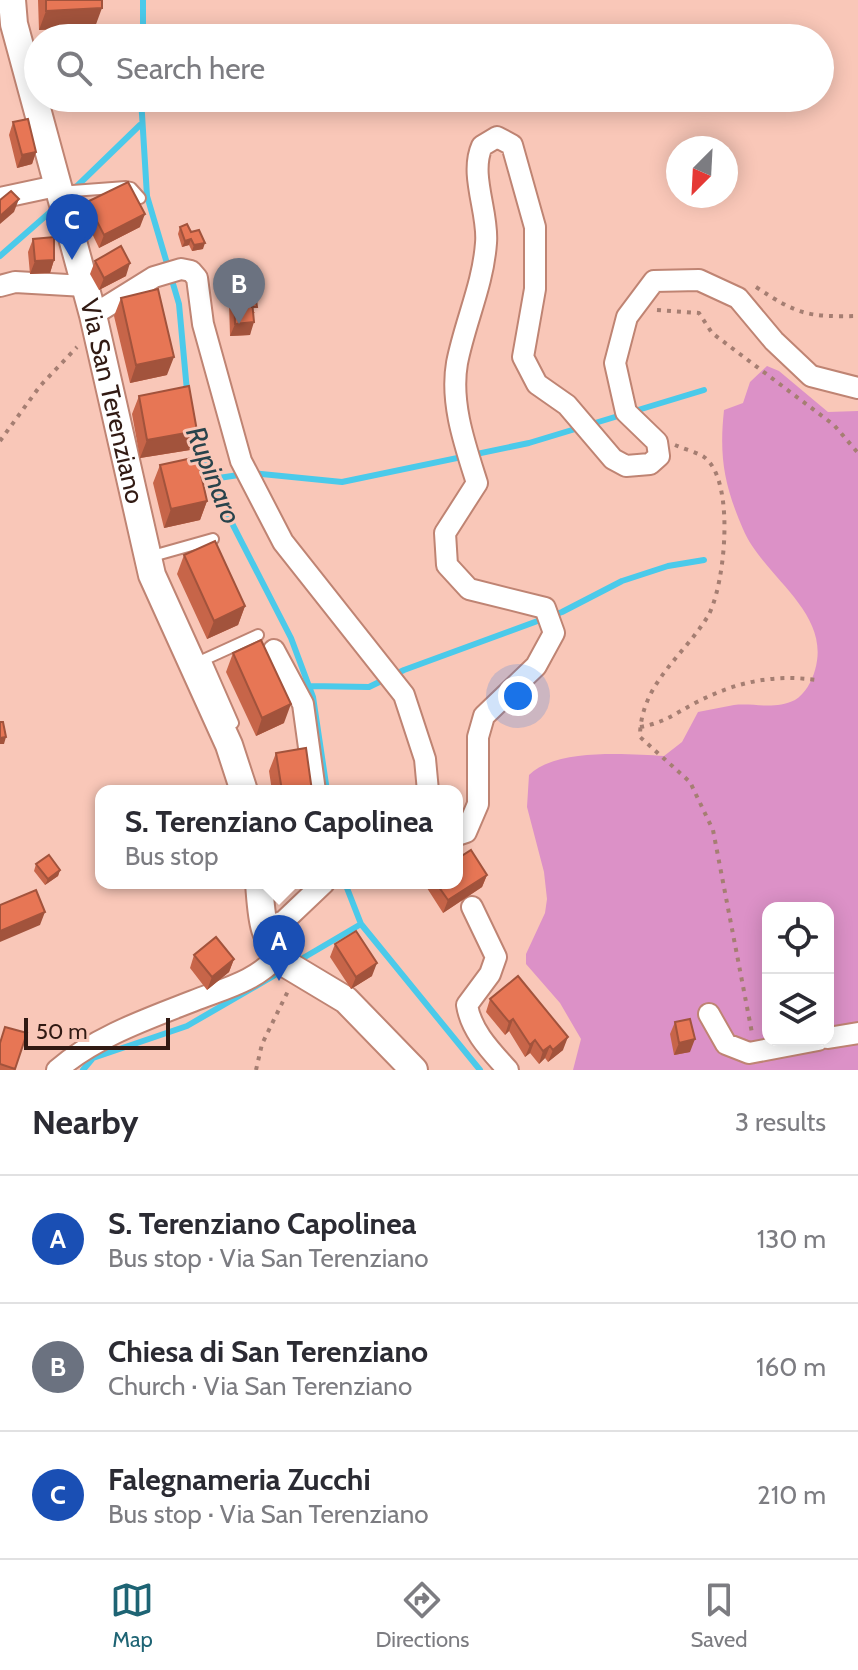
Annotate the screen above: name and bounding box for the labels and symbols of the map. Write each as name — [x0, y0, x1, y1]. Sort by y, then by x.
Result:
north arrow — [666, 136, 738, 208]
pin: C — [46, 194, 98, 260]
pin: B — [213, 258, 265, 324]
street label: Via San Terenziano — [73, 295, 151, 507]
water label: Rupinaro — [179, 421, 249, 529]
your location — [498, 676, 538, 716]
pin: A — [253, 915, 305, 981]
scale bar — [24, 1014, 170, 1050]

